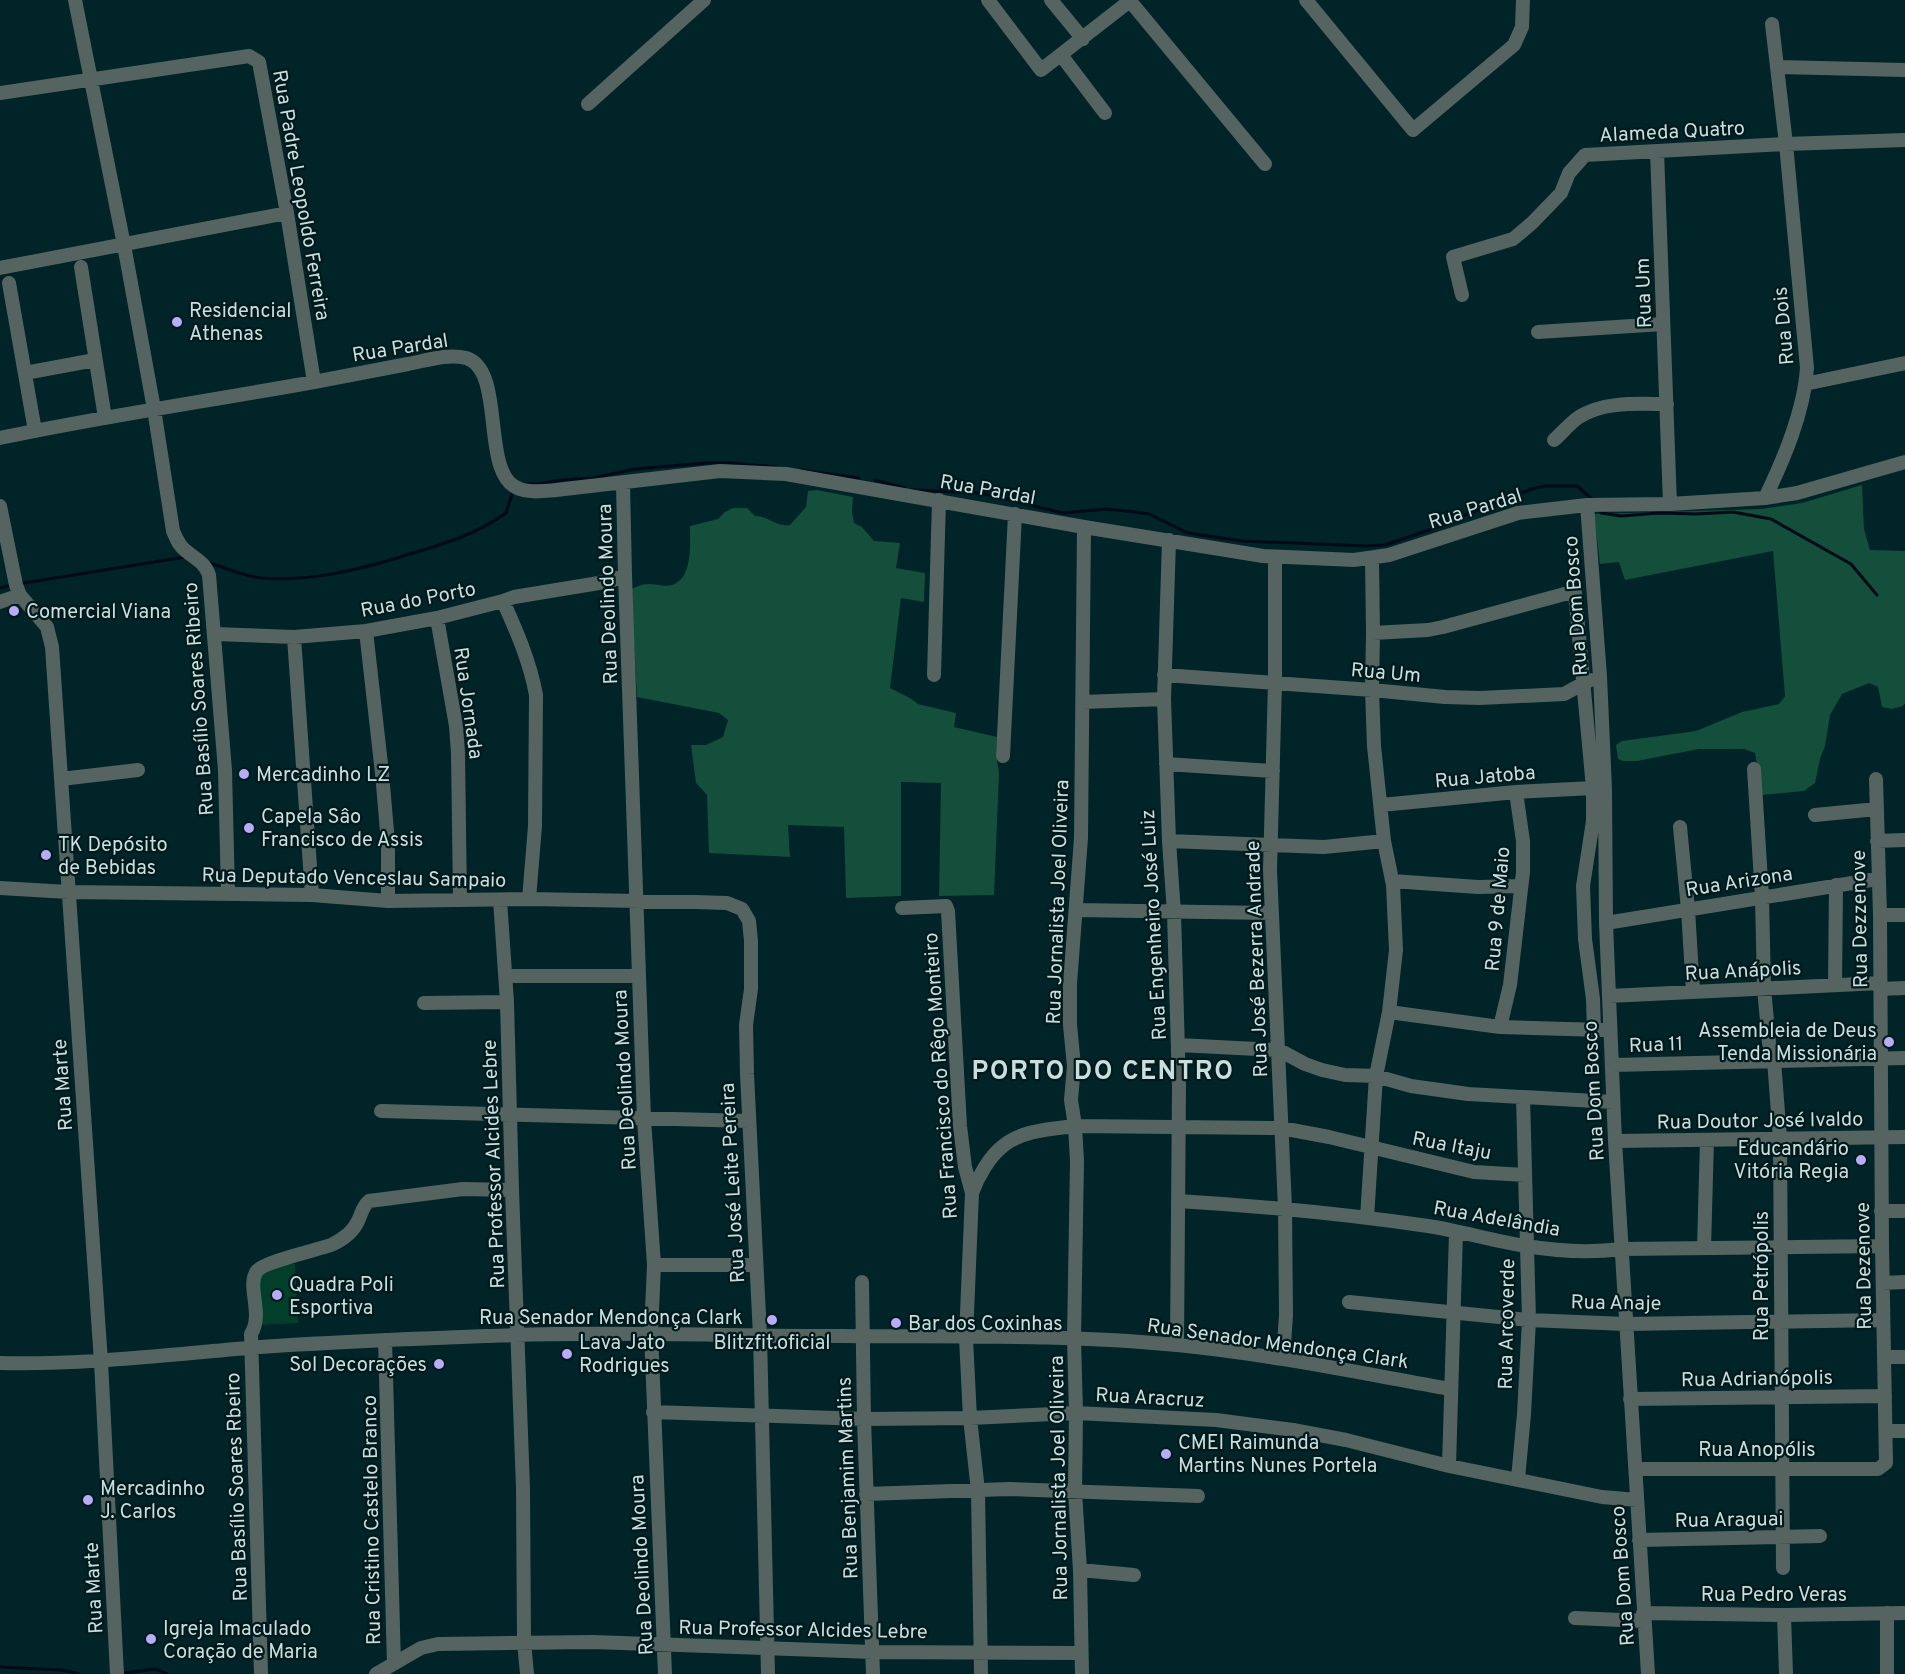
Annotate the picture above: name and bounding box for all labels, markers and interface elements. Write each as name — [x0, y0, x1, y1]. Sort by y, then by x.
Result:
street label: Rua Padre Leopoldo Ferreira — [265, 68, 335, 323]
street label: Alameda Quatro — [1599, 116, 1746, 150]
street label: Rua Um — [1631, 257, 1659, 329]
street label: Rua Dois — [1769, 285, 1801, 366]
place label: Residencial Athenas — [189, 299, 291, 348]
marker: Residencial Athenas — [170, 315, 184, 329]
street label: Rua Pardal — [350, 329, 450, 369]
street label: Rua Pardal — [938, 470, 1038, 512]
street label: Rua Pardal — [1425, 483, 1526, 537]
street label: Rua Deolindo Moura — [593, 503, 625, 685]
street label: Rua Dom Bosco — [1559, 535, 1595, 677]
street label: Rua do Porto — [358, 577, 478, 625]
street label: Rua Basílio Soares Ribeiro — [179, 581, 221, 817]
place label: Comercial Viana — [26, 600, 171, 626]
marker: Comercial Viana — [7, 604, 21, 618]
street label: Rua Jornada — [446, 645, 488, 761]
street label: Rua Um — [1350, 658, 1422, 690]
street label: Rua Jatoba — [1434, 761, 1537, 795]
place label: Mercadinho LZ — [256, 763, 390, 789]
marker: Mercadinho LZ — [237, 767, 251, 781]
street label: Rua Jornalista Joel Oliveira — [1042, 779, 1076, 1025]
place label: Capela Sâo Francisco de Assis — [261, 805, 423, 854]
street label: Rua Engenheiro José Luiz — [1136, 809, 1174, 1041]
marker: Capela Sâo Francisco de Assis — [242, 821, 256, 835]
place label: TK Depósito de Bebidas — [58, 833, 168, 882]
street label: Rua José Bezerra Andrade — [1241, 840, 1275, 1078]
street label: Rua 9 de Maio — [1481, 846, 1517, 973]
marker: TK Depósito de Bebidas — [39, 848, 53, 862]
street label: Rua Dezzenove — [1847, 850, 1875, 988]
street label: Rua Arizona — [1684, 862, 1795, 904]
street label: Rua Deputado Venceslau Sampaio — [201, 863, 507, 895]
street label: Rua Francisco do Rêgo Monteiro — [919, 932, 965, 1220]
street label: Rua Anápolis — [1684, 956, 1802, 988]
street label: Rua Deolindo Moura — [608, 989, 644, 1171]
place label: Assembleia de Deus Tenda Missionária — [1698, 1019, 1877, 1068]
street label: Rua Dom Bosco — [1578, 1020, 1612, 1162]
street label: Rua 11 — [1628, 1032, 1684, 1060]
marker: Assembleia de Deus Tenda Missionária — [1882, 1035, 1896, 1049]
street label: Rua Marte — [48, 1038, 80, 1132]
street label: Rua Professor Alcides Lebre — [478, 1039, 512, 1289]
district label: PORTO DO CENTRO — [972, 1056, 1234, 1089]
street label: Rua José Leite Pereira — [716, 1082, 752, 1284]
street label: Rua Doutor José Ivaldo — [1657, 1107, 1864, 1137]
street label: Rua Itaju — [1410, 1127, 1493, 1167]
place label: Educandário Vitória Regia — [1734, 1137, 1849, 1186]
marker: Educandário Vitória Regia — [1854, 1153, 1868, 1167]
street label: Rua Adelândia — [1431, 1196, 1562, 1244]
street label: Rua Dezenove — [1851, 1202, 1879, 1330]
street label: Rua Petrópolis — [1750, 1211, 1776, 1341]
street label: Rua Arcoverde — [1494, 1258, 1522, 1390]
place label: Quadra Poli Esportiva — [289, 1273, 394, 1322]
marker: Quadra Poli Esportiva — [270, 1288, 284, 1302]
street label: Rua Anaje — [1570, 1290, 1662, 1318]
street label: Rua Senador Mendonça Clark — [479, 1306, 743, 1332]
place label: Bar dos Coxinhas — [908, 1312, 1063, 1338]
marker: Blitzfit.oficial — [765, 1313, 779, 1327]
street label: Rua Senador Mendonça Clark — [1145, 1314, 1410, 1376]
marker: Bar dos Coxinhas — [889, 1316, 903, 1330]
place label: Lava Jato Rodrigues — [579, 1331, 670, 1380]
place label: Blitzfit.oficial — [713, 1331, 831, 1357]
marker: Lava Jato Rodrigues — [560, 1347, 574, 1361]
place label: Sol Decorações — [289, 1353, 427, 1379]
street label: Rua Jornalista Joel Oliveira — [1045, 1355, 1075, 1601]
marker: Sol Decorações — [432, 1357, 446, 1371]
street label: Rua Adrianópolis — [1681, 1366, 1833, 1394]
street label: Rua Basílio Soares Rbeiro — [221, 1372, 255, 1602]
street label: Rua Benjamim Martins — [832, 1376, 866, 1580]
street label: Rua Aracruz — [1094, 1383, 1205, 1415]
street label: Rua Cristino Castelo Branco — [358, 1395, 388, 1645]
place label: CMEI Raimunda Martins Nunes Portela — [1178, 1431, 1377, 1480]
street label: Rua Anopólis — [1698, 1438, 1816, 1464]
marker: CMEI Raimunda Martins Nunes Portela — [1159, 1447, 1173, 1461]
street label: Rua Deolindo Moura — [625, 1474, 661, 1656]
place label: Mercadinho J. Carlos — [100, 1477, 205, 1526]
marker: Mercadinho J. Carlos — [81, 1493, 95, 1507]
street label: Rua Dom Bosco — [1606, 1505, 1642, 1647]
street label: Rua Araguai — [1674, 1507, 1784, 1535]
street label: Rua Marte — [80, 1541, 110, 1635]
street label: Rua Pedro Veras — [1701, 1583, 1847, 1609]
street label: Rua Professor Alcides Lebre — [678, 1616, 928, 1646]
place label: Igreja Imaculado Coração de Maria — [163, 1617, 318, 1666]
marker: Igreja Imaculado Coração de Maria — [144, 1632, 158, 1646]

